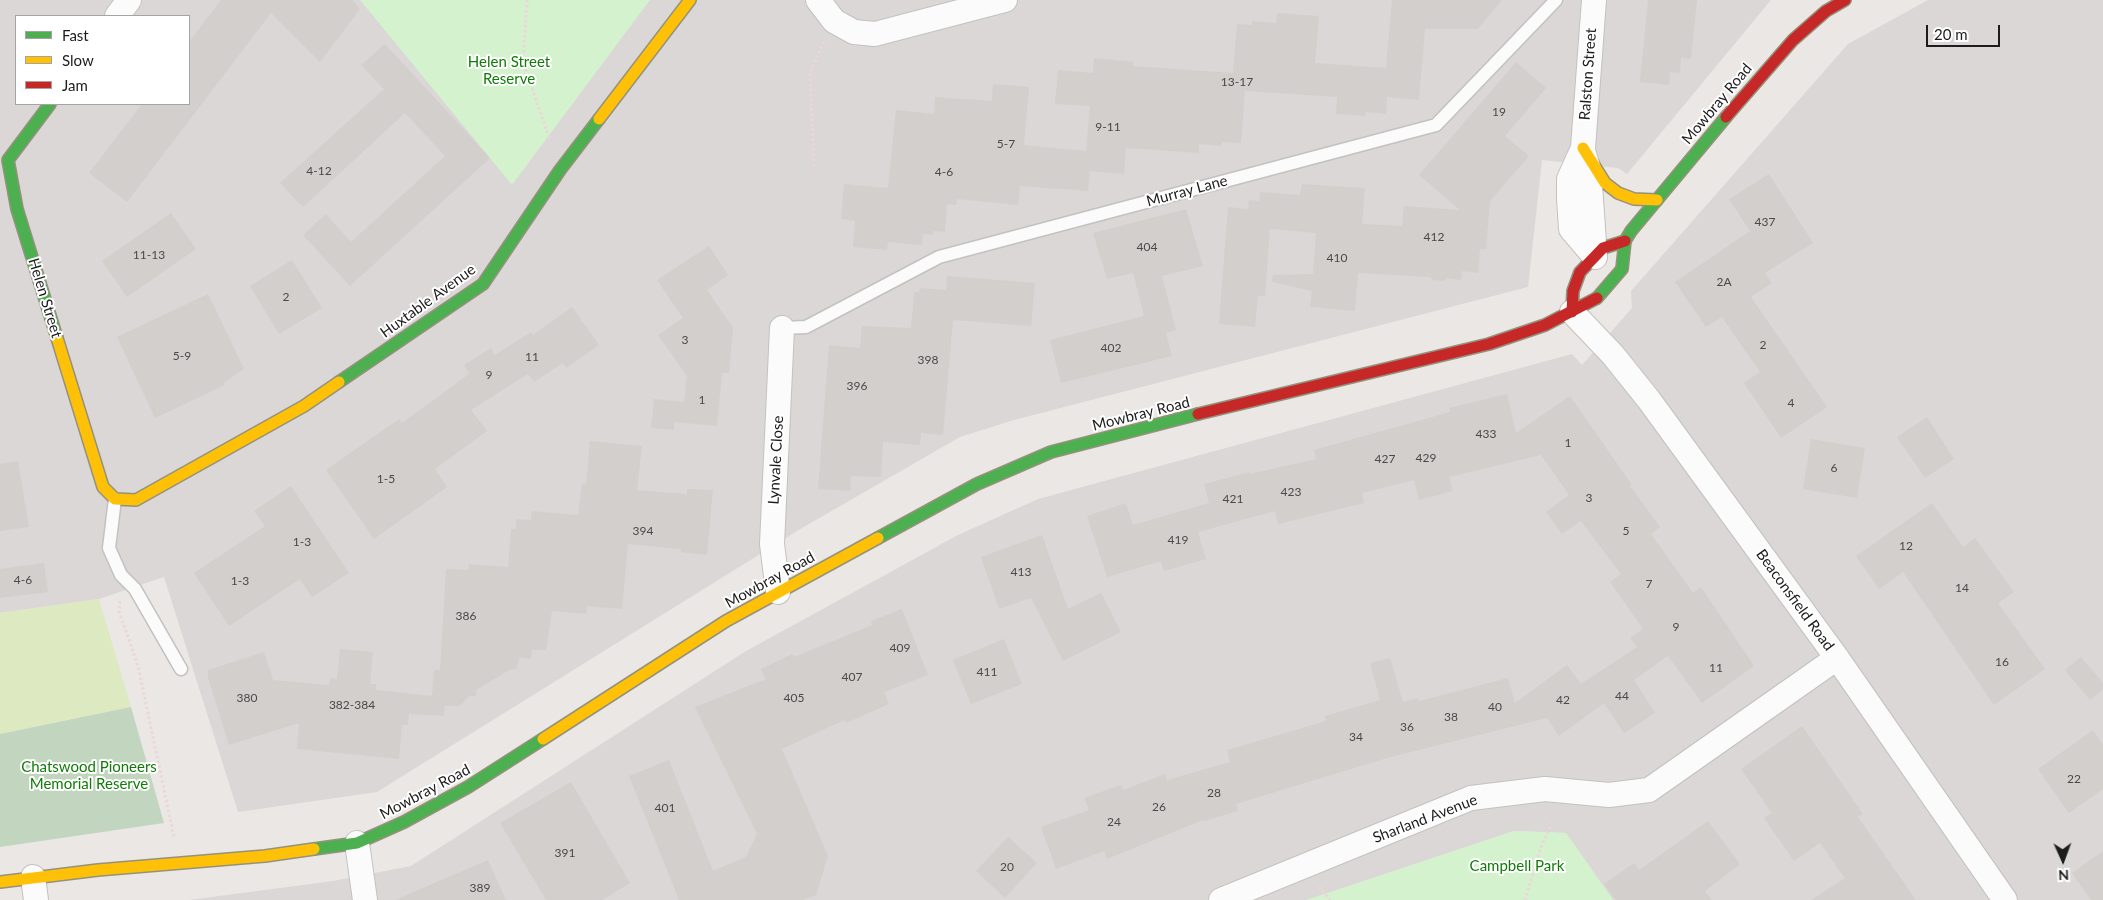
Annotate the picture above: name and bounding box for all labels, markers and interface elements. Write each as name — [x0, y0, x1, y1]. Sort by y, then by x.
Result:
legend — [15, 15, 190, 105]
scale bar — [1928, 15, 2002, 47]
text: 20 m — [1934, 25, 1968, 43]
text: Fast — [62, 26, 89, 44]
street label: Ralston Street — [1576, 27, 1600, 121]
text: Slow — [62, 51, 94, 69]
park label: Helen Street Reserve — [468, 53, 550, 88]
street label: Mowbray Road — [1678, 60, 1756, 148]
house number: 13-17 — [1221, 75, 1253, 89]
text: Jam — [62, 76, 88, 94]
house number: 19 — [1492, 105, 1506, 119]
house number: 9-11 — [1095, 120, 1121, 134]
house number: 5-7 — [997, 137, 1015, 151]
house number: 4-12 — [306, 164, 332, 178]
house number: 4-6 — [935, 165, 953, 179]
street label: Murray Lane — [1144, 172, 1230, 210]
house number: 437 — [1755, 215, 1775, 229]
house number: 412 — [1424, 230, 1444, 244]
house number: 404 — [1137, 240, 1157, 254]
house number: 11-13 — [133, 248, 165, 262]
house number: 410 — [1327, 251, 1347, 265]
street label: Helen Street — [24, 256, 66, 340]
street label: Huxtable Avenue — [377, 260, 479, 342]
house number: 2A — [1716, 275, 1732, 289]
house number: 2 — [283, 290, 289, 304]
house number: 3 — [682, 333, 688, 347]
house number: 2 — [1760, 338, 1766, 352]
house number: 402 — [1101, 341, 1121, 355]
house number: 5-9 — [173, 349, 191, 363]
house number: 11 — [525, 350, 539, 364]
house number: 398 — [918, 353, 938, 367]
house number: 9 — [486, 368, 492, 382]
house number: 396 — [847, 379, 867, 393]
house number: 1 — [699, 393, 705, 407]
street label: Mowbray Road — [1090, 393, 1192, 435]
house number: 4 — [1788, 396, 1794, 410]
street label: Lynvale Close — [765, 415, 787, 505]
house number: 433 — [1476, 427, 1496, 441]
house number: 1 — [1565, 436, 1571, 450]
house number: 429 — [1416, 451, 1436, 465]
house number: 427 — [1375, 452, 1395, 466]
house number: 6 — [1831, 461, 1837, 475]
house number: 1-5 — [377, 472, 395, 486]
house number: 423 — [1281, 485, 1301, 499]
house number: 3 — [1586, 491, 1592, 505]
house number: 421 — [1223, 492, 1243, 506]
house number: 394 — [633, 524, 653, 538]
house number: 5 — [1623, 524, 1629, 538]
house number: 419 — [1168, 533, 1188, 547]
house number: 1-3 — [293, 535, 311, 549]
house number: 12 — [1899, 539, 1913, 553]
street label: Beaconsfield Road — [1752, 546, 1838, 654]
street label: Mowbray Road — [722, 548, 818, 612]
house number: 413 — [1011, 565, 1031, 579]
house number: 4-6 — [14, 573, 32, 587]
house number: 1-3 — [231, 574, 249, 588]
house number: 7 — [1646, 577, 1652, 591]
house number: 14 — [1955, 581, 1969, 595]
house number: 386 — [456, 609, 476, 623]
house number: 9 — [1673, 620, 1679, 634]
house number: 409 — [890, 641, 910, 655]
house number: 16 — [1995, 655, 2009, 669]
house number: 11 — [1709, 661, 1723, 675]
house number: 411 — [977, 665, 997, 679]
house number: 407 — [842, 670, 862, 684]
house number: 44 — [1615, 689, 1629, 703]
house number: 380 — [237, 691, 257, 705]
house number: 405 — [784, 691, 804, 705]
house number: 42 — [1556, 693, 1570, 707]
house number: 382-384 — [329, 698, 375, 712]
house number: 40 — [1488, 700, 1502, 714]
house number: 38 — [1444, 710, 1458, 724]
house number: 36 — [1400, 720, 1414, 734]
house number: 34 — [1349, 730, 1363, 744]
park label: Chatswood Pioneers Memorial Reserve — [21, 758, 157, 793]
street label: Mowbray Road — [377, 761, 473, 823]
house number: 22 — [2067, 772, 2081, 786]
house number: 28 — [1207, 786, 1221, 800]
street label: Sharland Avenue — [1370, 791, 1480, 847]
house number: 26 — [1152, 800, 1166, 814]
house number: 401 — [655, 801, 675, 815]
house number: 24 — [1107, 815, 1121, 829]
north arrow — [2038, 835, 2088, 885]
house number: 391 — [555, 846, 575, 860]
park label: Campbell Park — [1470, 857, 1564, 875]
house number: 20 — [1000, 860, 1014, 874]
text: N — [2058, 867, 2069, 884]
house number: 389 — [470, 881, 490, 895]

